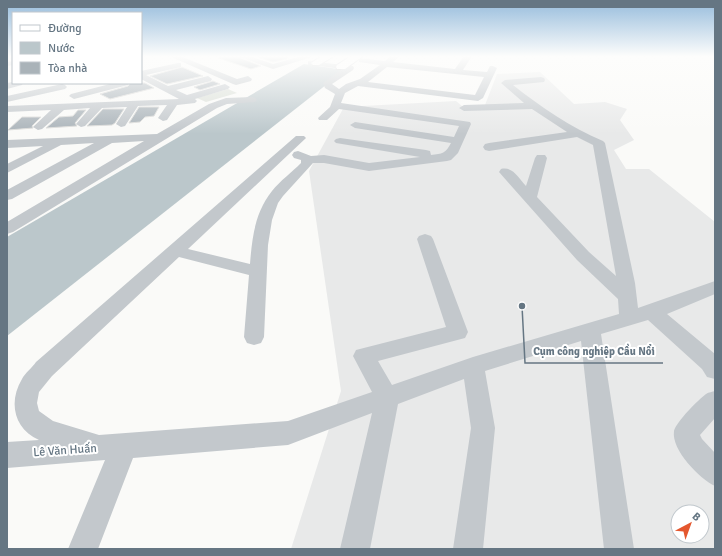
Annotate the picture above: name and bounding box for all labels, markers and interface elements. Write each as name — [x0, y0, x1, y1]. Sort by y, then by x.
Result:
legend — [12, 12, 142, 84]
text: Đường — [48, 21, 82, 36]
text: Nước — [48, 41, 75, 56]
text: Tòa nhà — [48, 61, 87, 76]
callout: Cụm công nghiệp Cầu Nổi — [525, 340, 663, 363]
text: Cụm công nghiệp Cầu Nổi — [533, 343, 655, 358]
street label: Lê Văn Huấn — [33, 441, 97, 460]
north arrow — [670, 504, 710, 544]
text: B — [689, 510, 703, 524]

